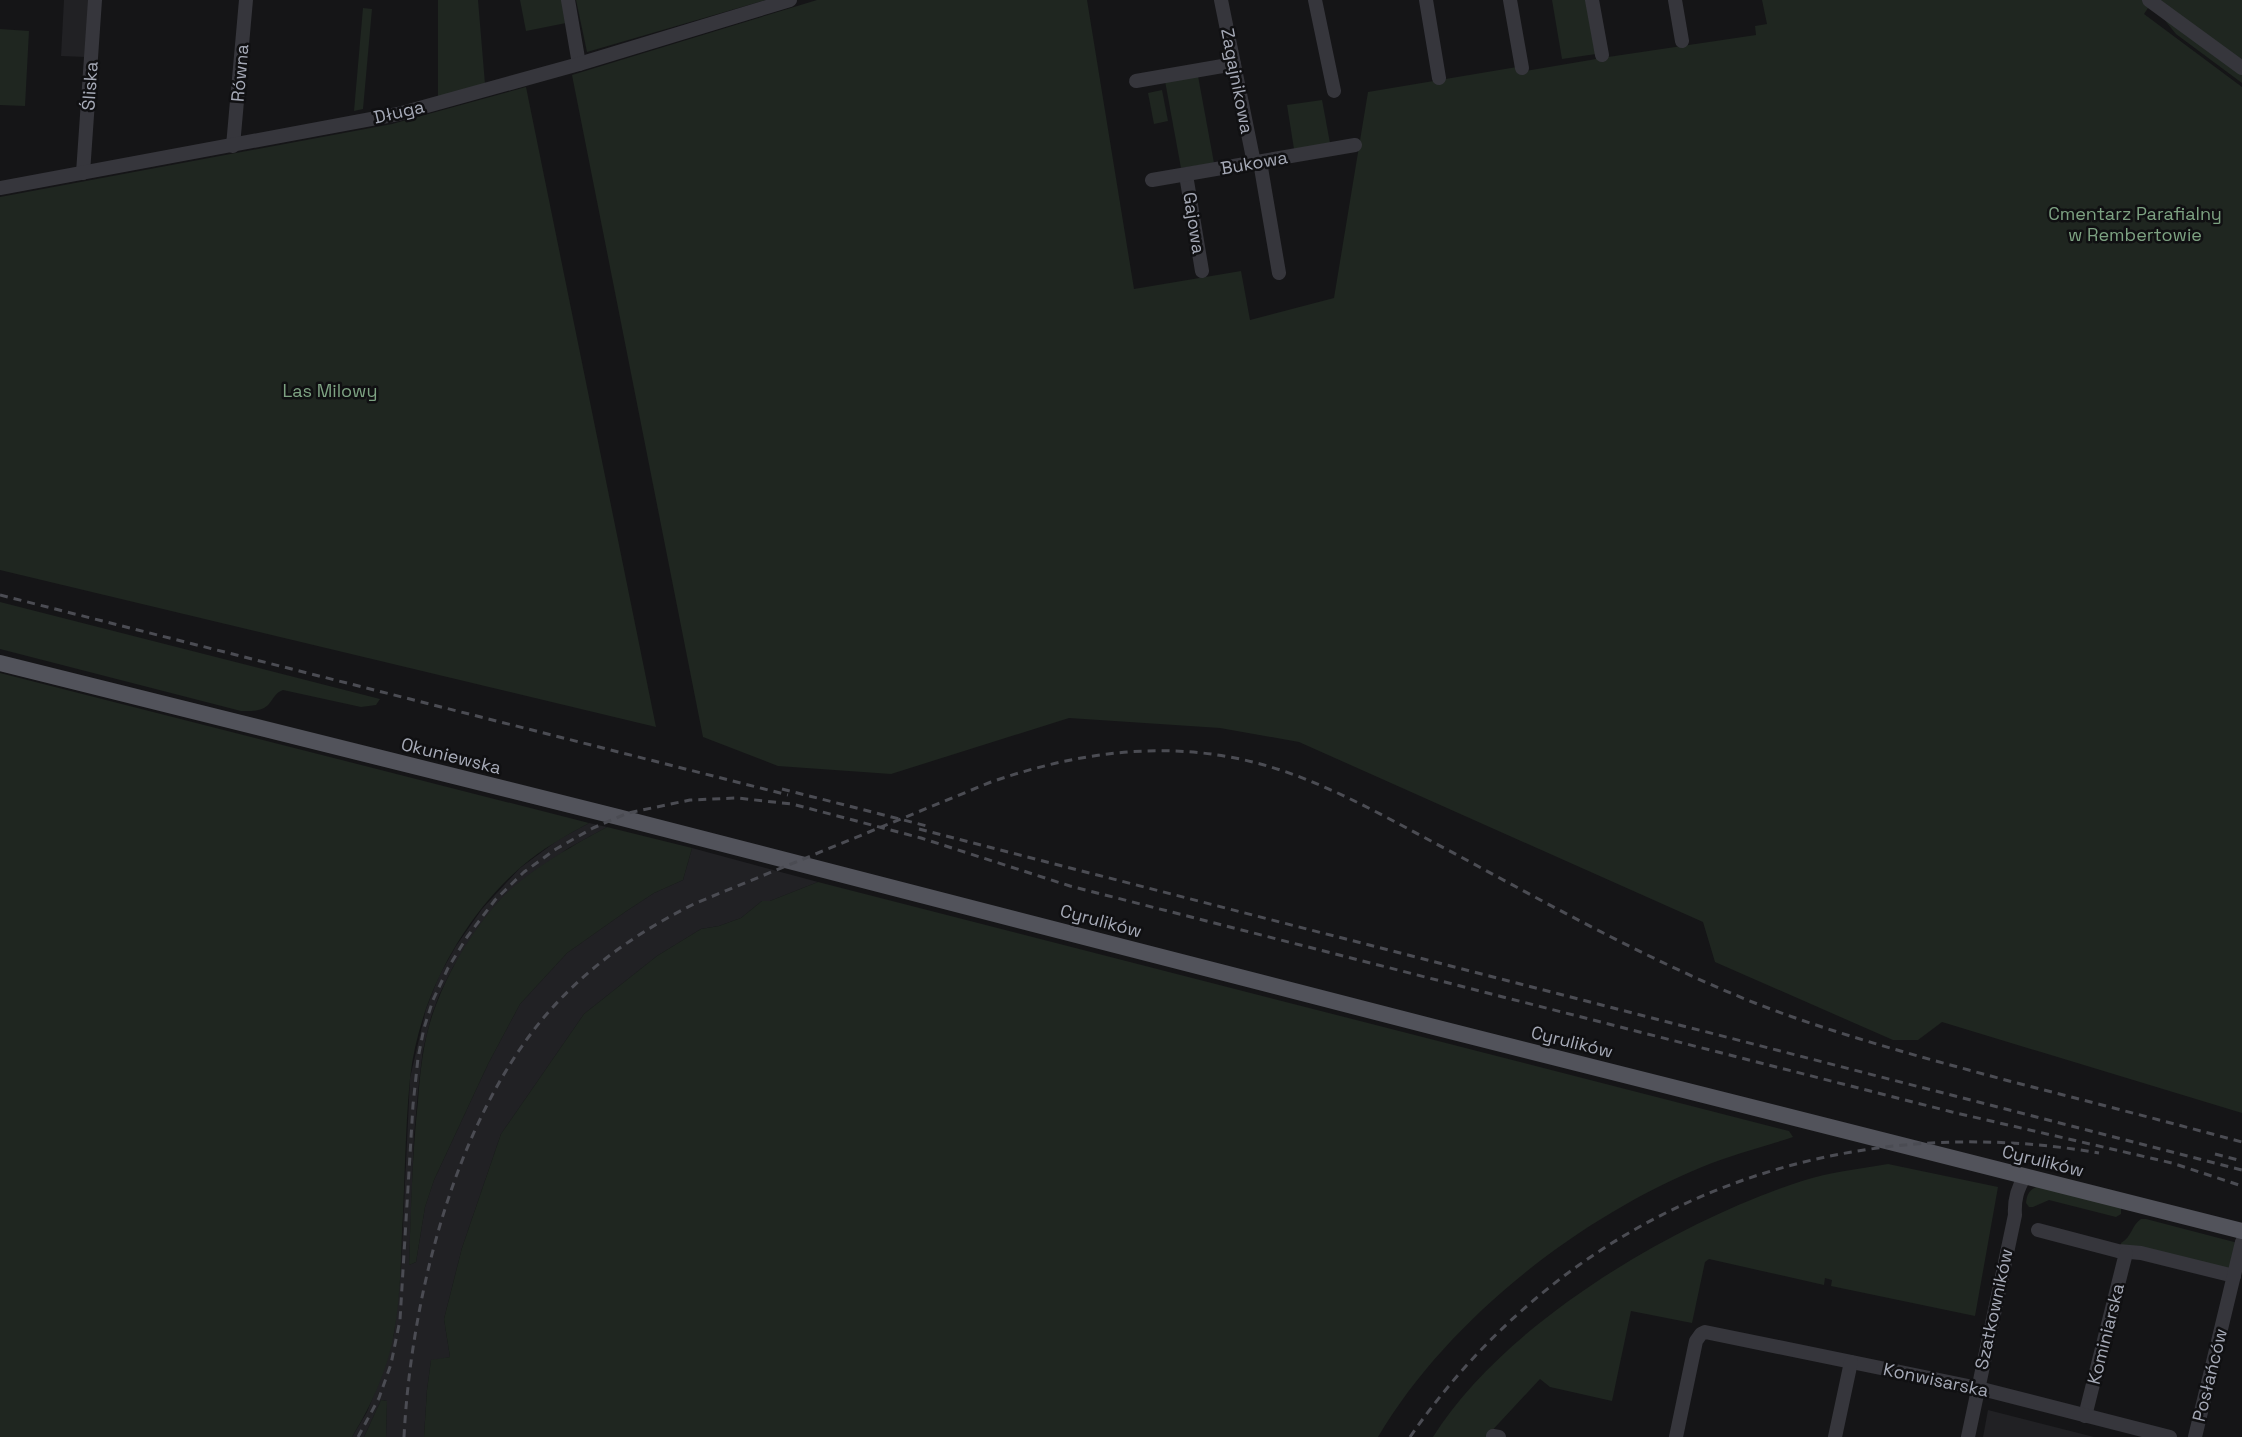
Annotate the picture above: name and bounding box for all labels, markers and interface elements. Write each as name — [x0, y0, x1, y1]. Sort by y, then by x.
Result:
street label: Zagajnikowa — [1216, 26, 1259, 136]
street label: Równa — [226, 43, 253, 103]
street label: Śliska — [76, 61, 103, 111]
street label: Długa — [371, 95, 427, 129]
street label: Bukowa — [1219, 145, 1289, 180]
street label: Gajowa — [1178, 190, 1211, 255]
park label: Cmentarz Parafialny w Rembertowie — [2048, 202, 2222, 246]
park label: Las Milowy — [283, 379, 378, 402]
street label: Okuniewska — [399, 732, 504, 779]
street label: Cyrulików — [1058, 899, 1145, 942]
street label: Cyrulików — [1529, 1020, 1616, 1063]
street label: Cyrulików — [2000, 1139, 2087, 1182]
street label: Szatkowników — [1969, 1246, 2018, 1371]
street label: Kominiarska — [2082, 1281, 2129, 1387]
street label: Posłańców — [2187, 1326, 2232, 1424]
street label: Konwisarska — [1881, 1357, 1991, 1402]

